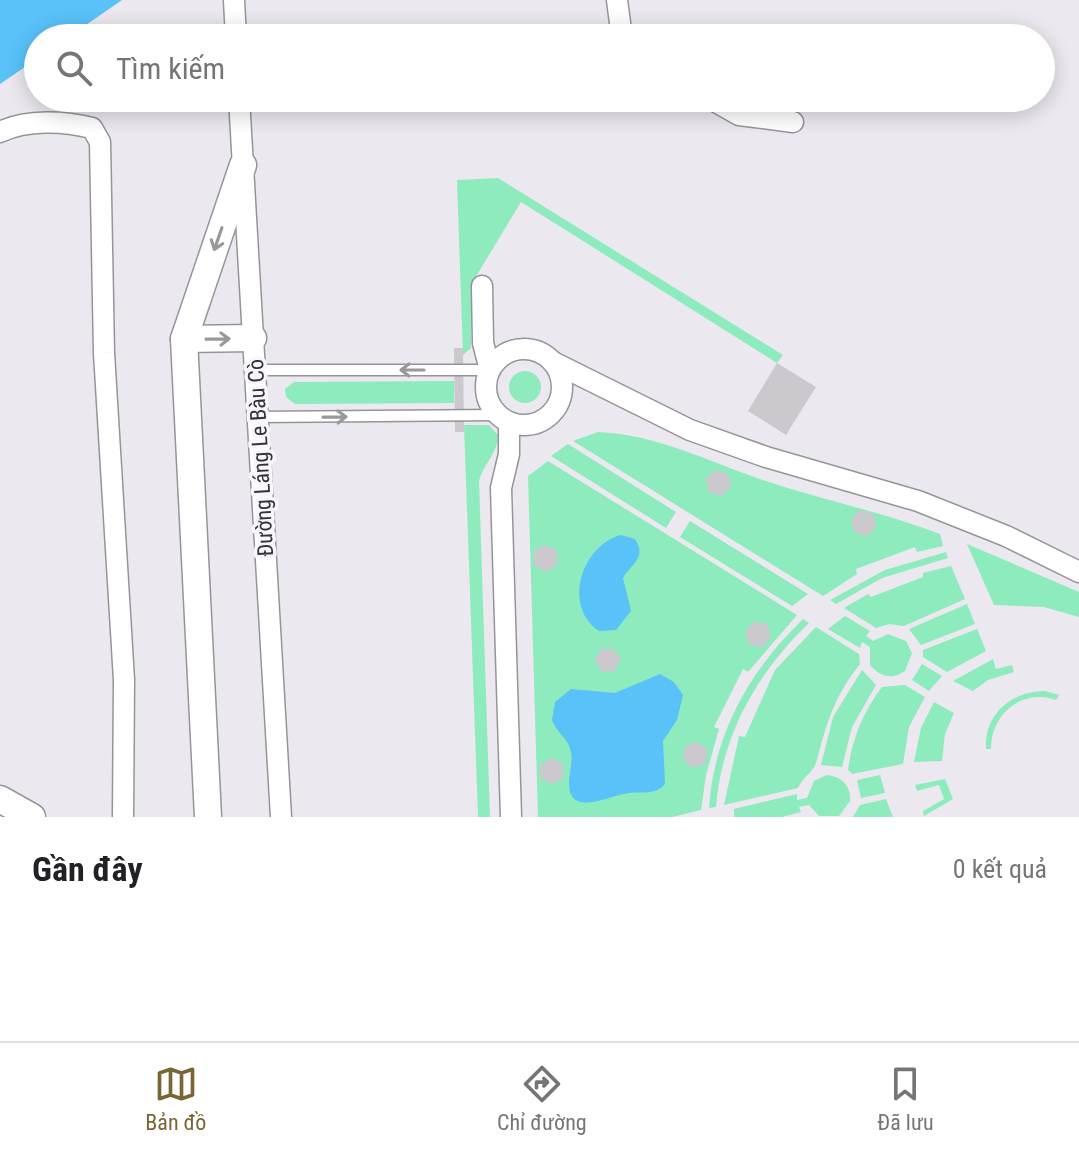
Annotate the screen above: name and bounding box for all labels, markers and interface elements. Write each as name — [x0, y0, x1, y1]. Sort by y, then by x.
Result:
search box — [24, 24, 1055, 112]
icon: search — [52, 46, 96, 90]
text: Tìm kiếm — [116, 51, 225, 86]
one-way arrow — [210, 226, 224, 251]
one-way arrow — [204, 331, 231, 347]
street label: Đường Láng Le Bàu Cò — [243, 359, 278, 557]
one-way arrow — [399, 362, 426, 378]
one-way arrow — [321, 409, 348, 424]
text: Gần đây — [32, 849, 143, 889]
text: 0 kết quả — [953, 854, 1047, 884]
tab: Bản đồ — [145, 1062, 206, 1135]
tab: Chỉ đường — [497, 1062, 587, 1135]
tab: Đã lưu — [877, 1062, 934, 1135]

